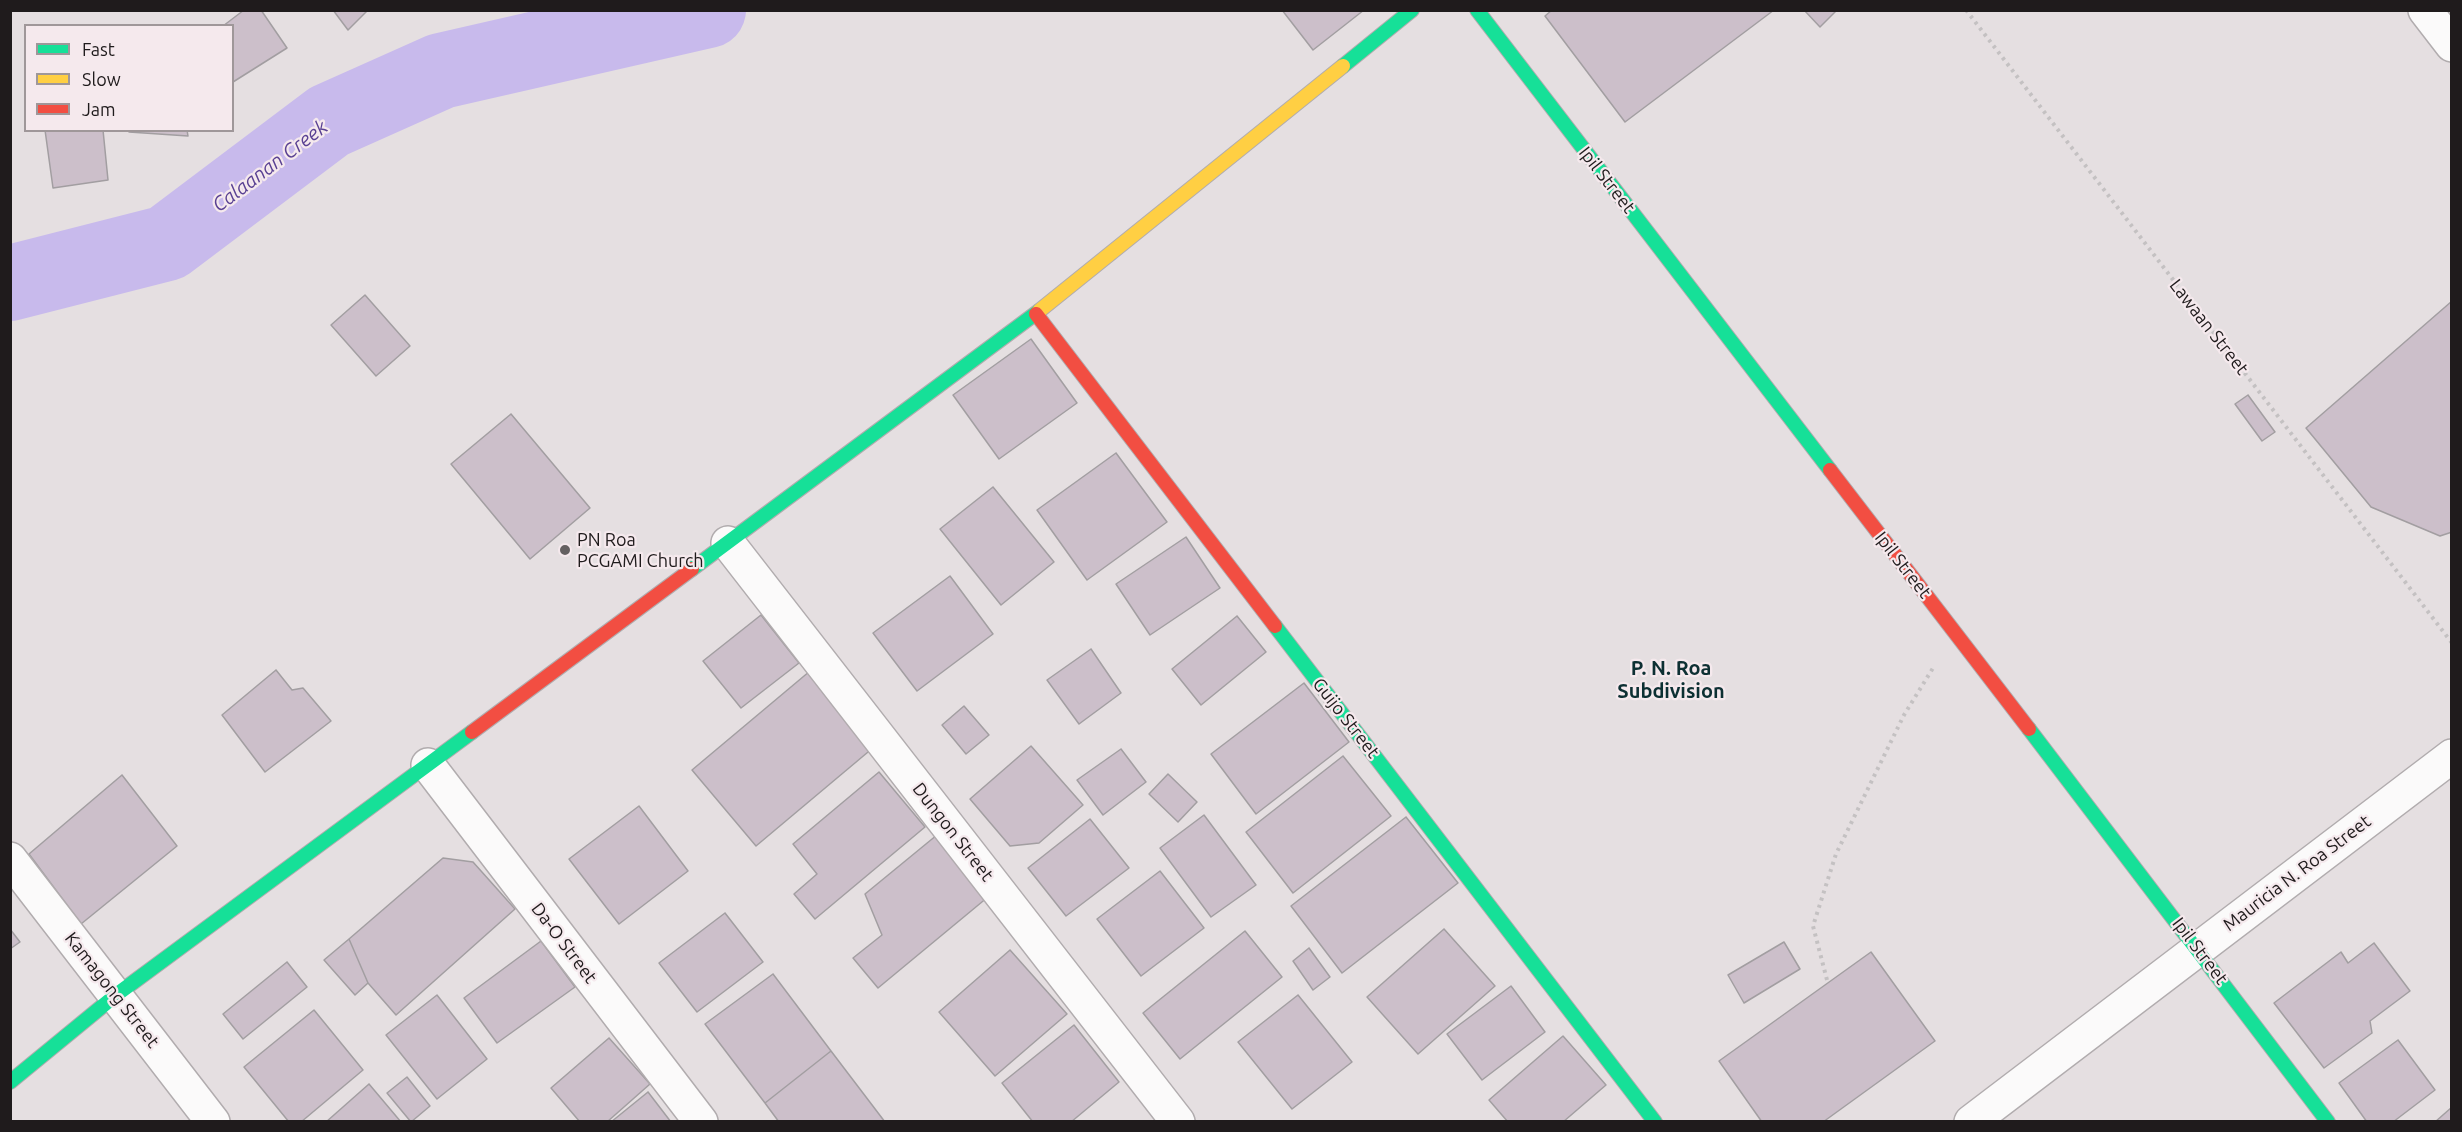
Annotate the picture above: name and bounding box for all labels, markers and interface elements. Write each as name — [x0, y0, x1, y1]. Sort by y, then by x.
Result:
legend — [24, 24, 234, 132]
text: Fast — [82, 39, 115, 59]
text: Slow — [82, 69, 121, 89]
text: Jam — [82, 99, 116, 119]
water label: Calaanan Creek — [208, 115, 332, 217]
street label: Ipil Street — [1574, 142, 1640, 218]
street label: Lawaan Street — [2165, 275, 2253, 379]
street label: Ipil Street — [1870, 527, 1936, 603]
place label: PN Roa PCGAMI Church — [577, 529, 704, 572]
marker: PN Roa PCGAMI Church — [558, 543, 572, 557]
district label: P. N. Roa Subdivision — [1617, 656, 1725, 703]
street label: Guijo Street — [1308, 674, 1384, 762]
street label: Dungon Street — [908, 779, 998, 885]
street label: Mauricia N. Roa Street — [2219, 810, 2375, 936]
street label: Da-O Street — [527, 898, 601, 988]
street label: Ipil Street — [2168, 913, 2232, 989]
street label: Kamagong Street — [60, 928, 164, 1052]

